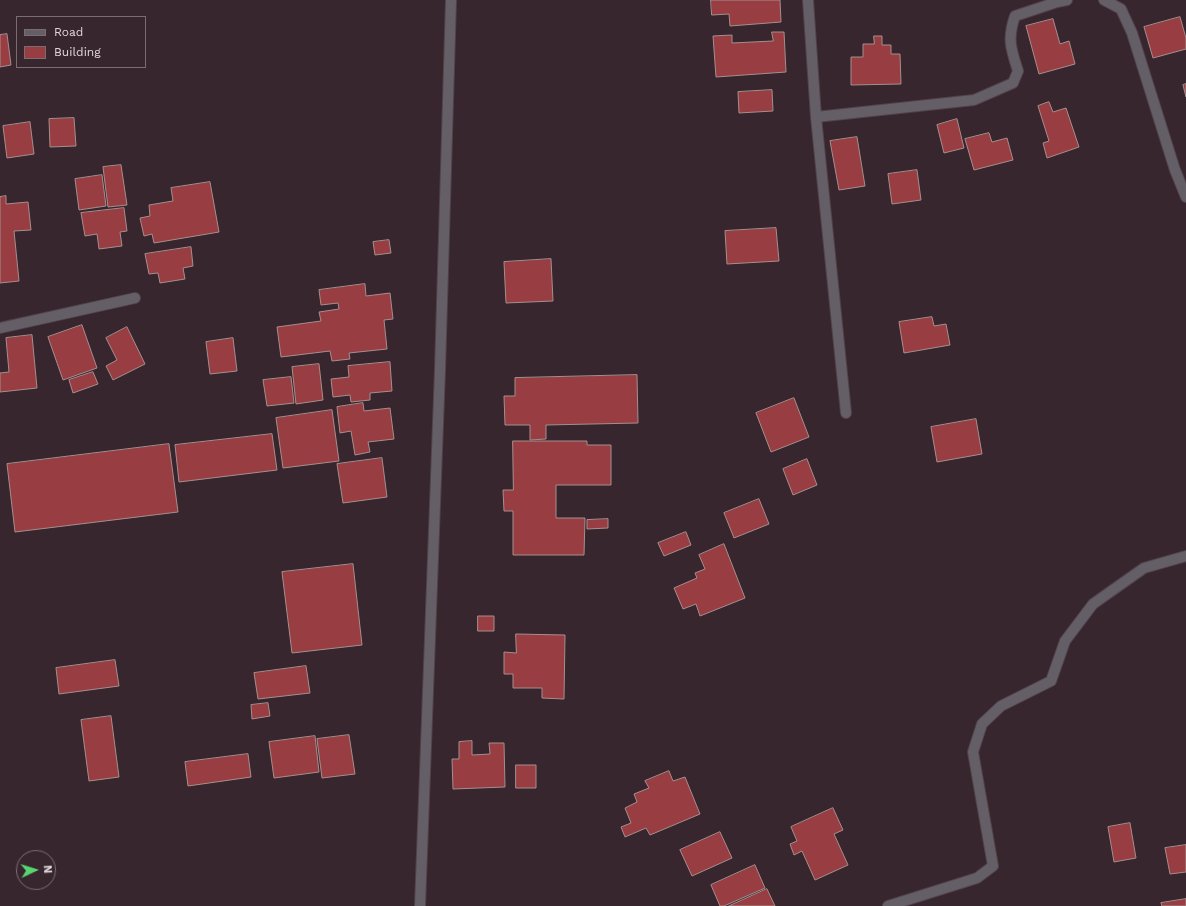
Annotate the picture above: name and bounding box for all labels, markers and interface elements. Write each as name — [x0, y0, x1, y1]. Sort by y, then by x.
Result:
legend — [16, 16, 146, 68]
text: Road — [54, 25, 83, 39]
text: Building — [54, 45, 101, 59]
north arrow — [16, 850, 56, 890]
text: N — [41, 865, 54, 874]

